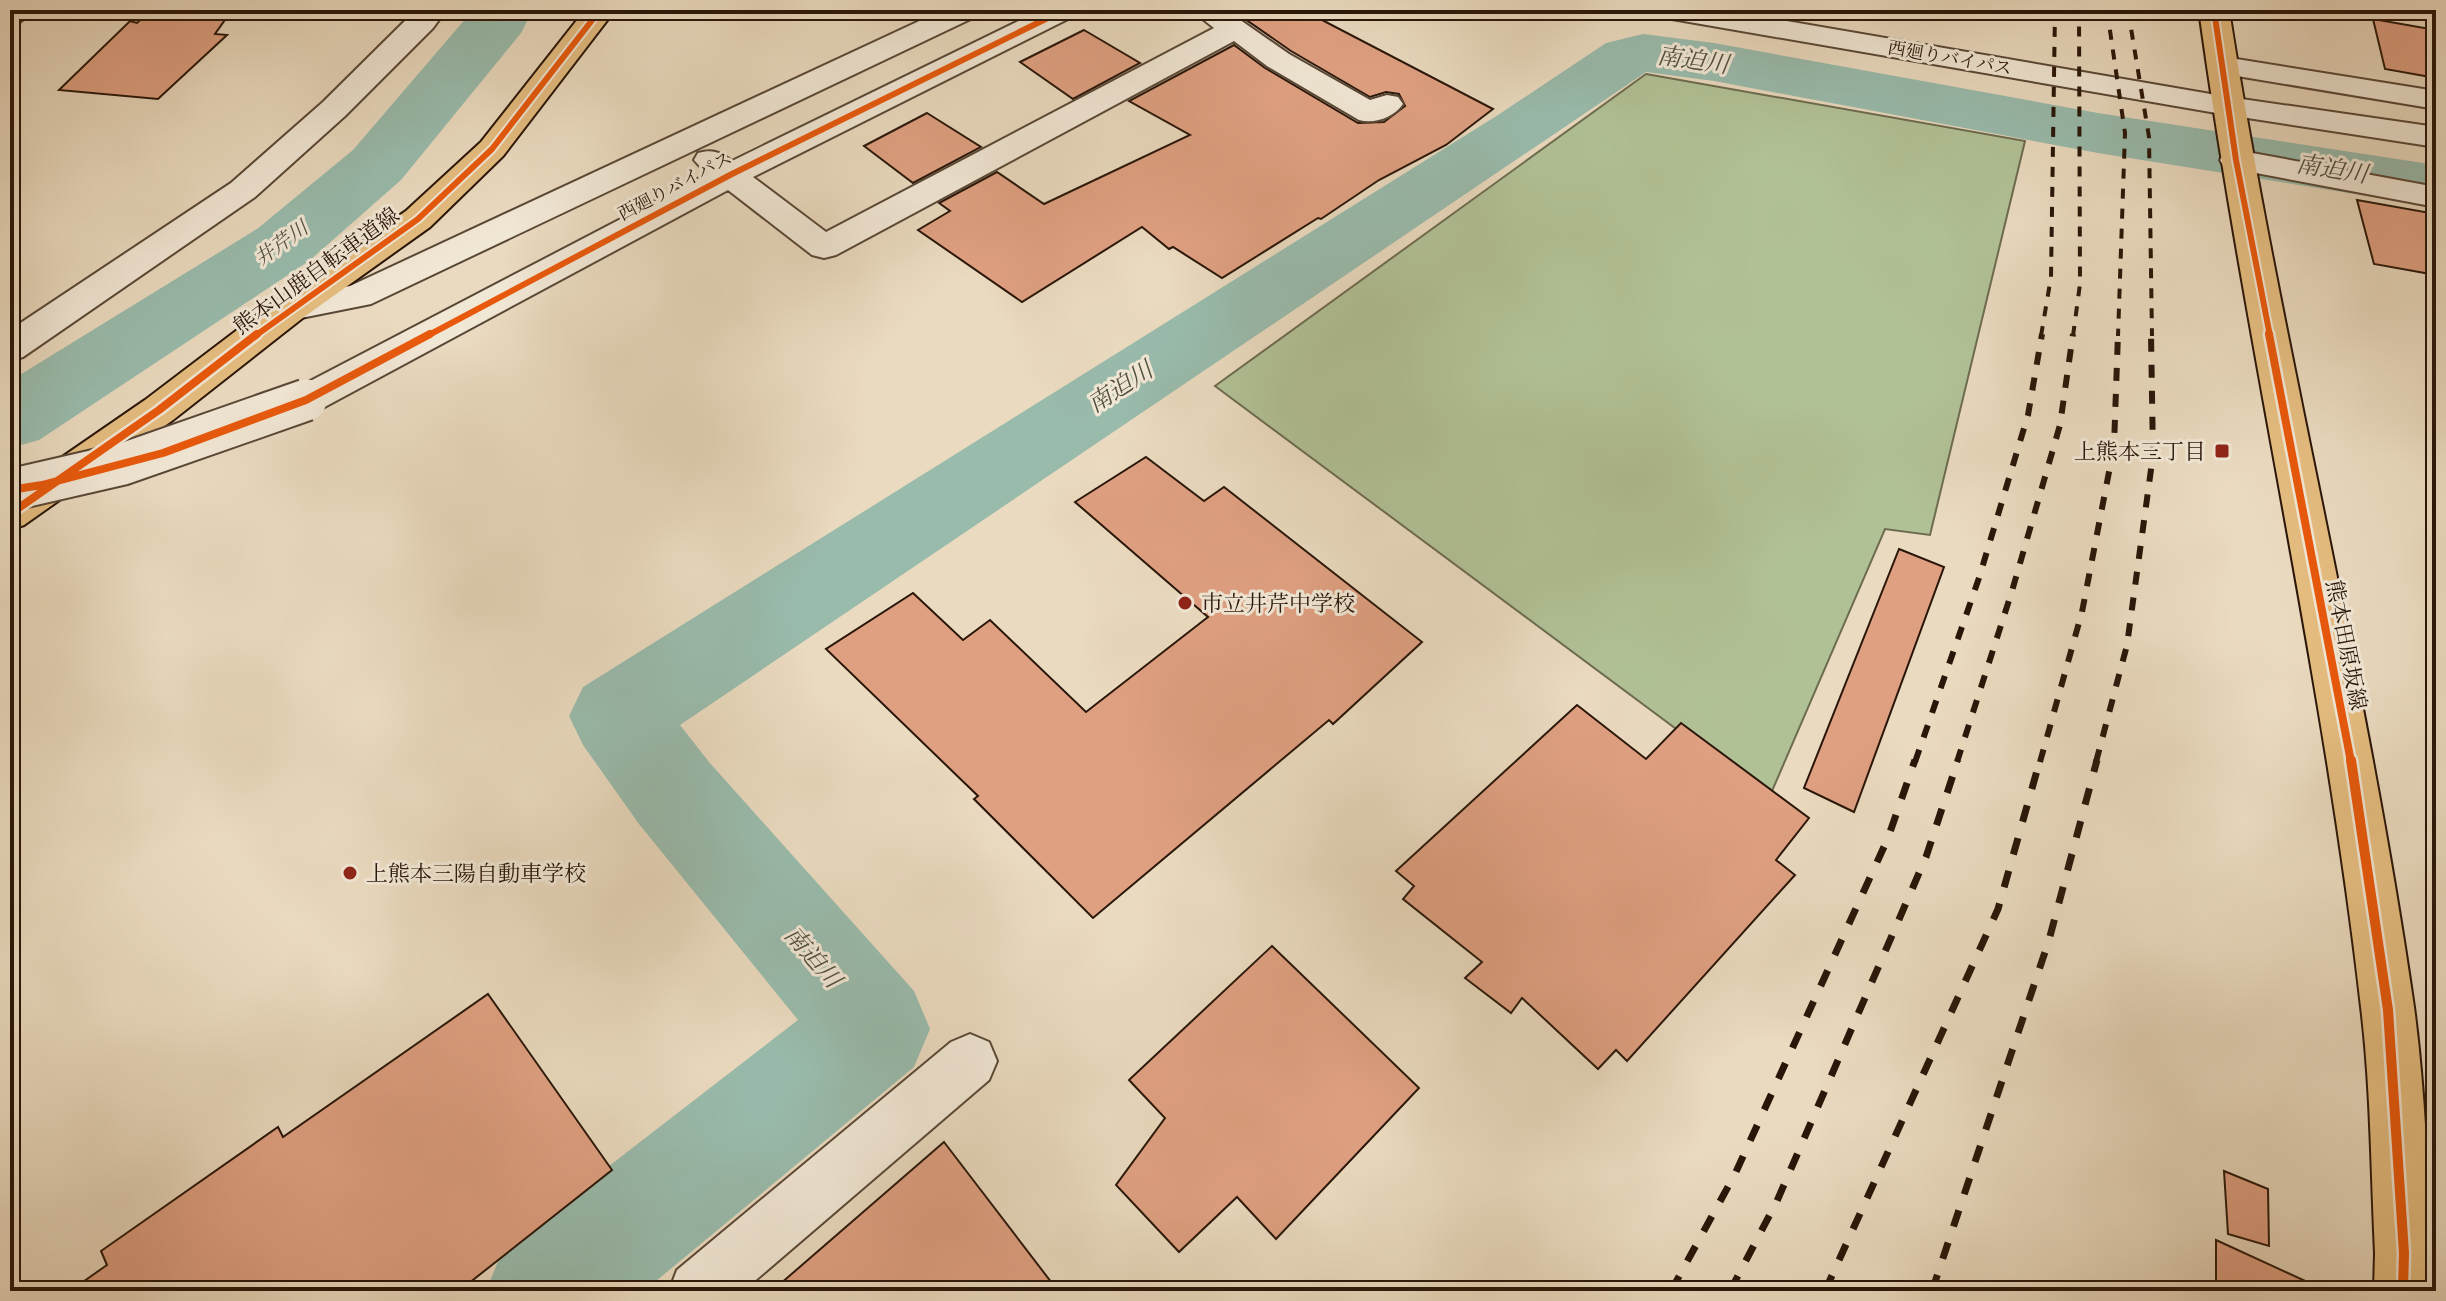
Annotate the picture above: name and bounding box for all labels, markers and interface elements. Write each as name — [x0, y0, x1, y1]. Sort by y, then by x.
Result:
street label: 西廻りバイパス — [1886, 36, 2014, 80]
water label: 南迫川 — [1655, 40, 1734, 79]
street label: 西廻りバイパス — [614, 147, 736, 225]
water label: 南迫川 — [2294, 149, 2373, 189]
street label: 熊本山鹿自転車道線 — [228, 201, 404, 340]
water label: 井芹川 — [250, 214, 314, 270]
water label: 南迫川 — [1082, 353, 1160, 418]
place label: 上熊本三丁目 — [2074, 438, 2206, 465]
marker: 上熊本三丁目 — [2213, 442, 2231, 460]
street label: 熊本田原坂線 — [2321, 578, 2372, 712]
place label: 市立井芹中学校 — [1201, 590, 1355, 617]
marker: 市立井芹中学校 — [1176, 594, 1194, 612]
place label: 上熊本三陽自動車学校 — [366, 860, 586, 887]
marker: 上熊本三陽自動車学校 — [341, 864, 359, 882]
water label: 南迫川 — [779, 920, 850, 996]

